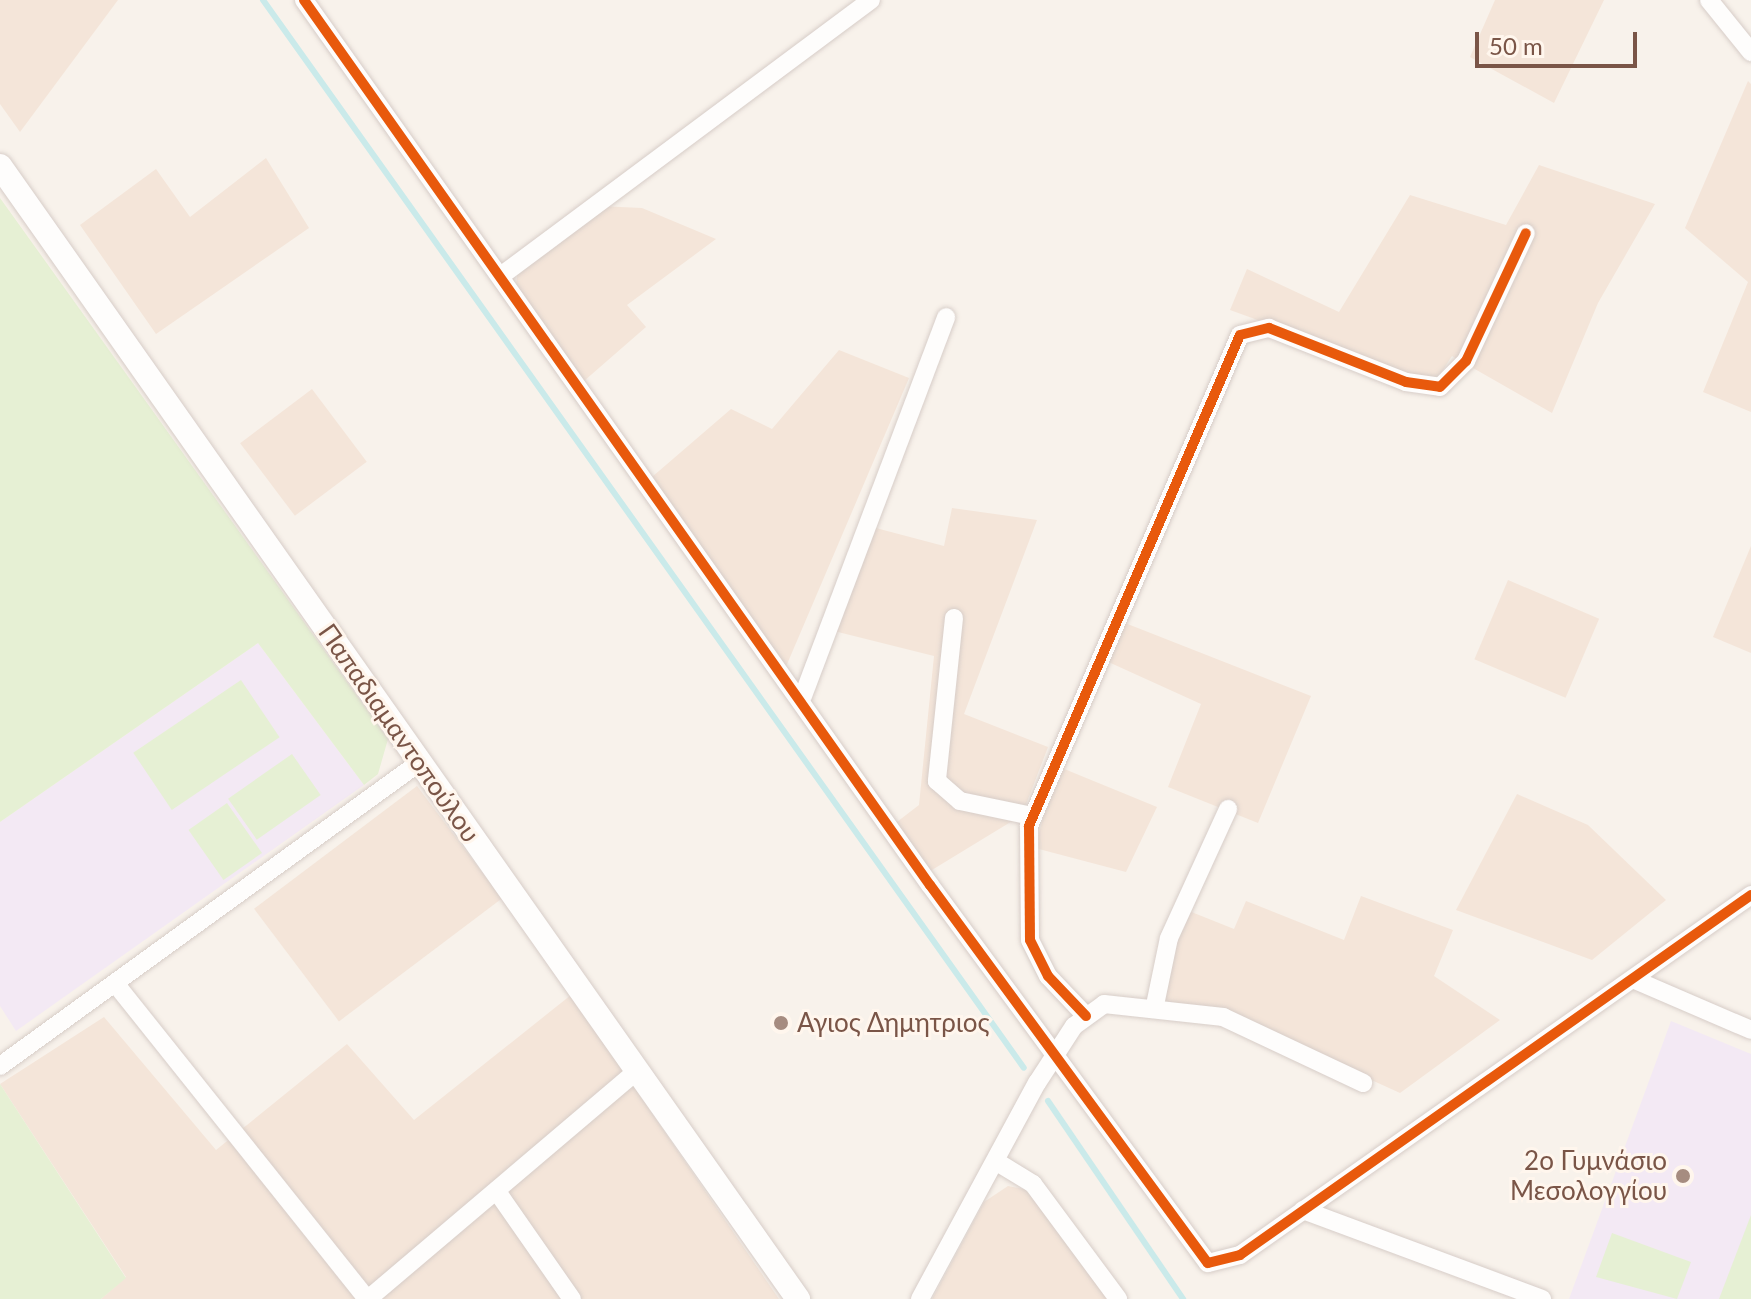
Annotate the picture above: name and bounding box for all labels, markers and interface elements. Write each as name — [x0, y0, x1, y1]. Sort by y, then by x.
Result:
scale bar — [1479, 16, 1641, 66]
text: 50 m — [1489, 31, 1543, 60]
street label: Παπαδιαμαντοπούλου — [312, 618, 486, 848]
place label: Αγιος Δημητριος — [797, 1007, 990, 1039]
marker: Αγιος Δημητριος — [772, 1014, 790, 1032]
place label: 2ο Γυμνάσιο Μεσολογγίου — [1510, 1145, 1667, 1206]
marker: 2ο Γυμνάσιο Μεσολογγίου — [1674, 1167, 1692, 1185]

